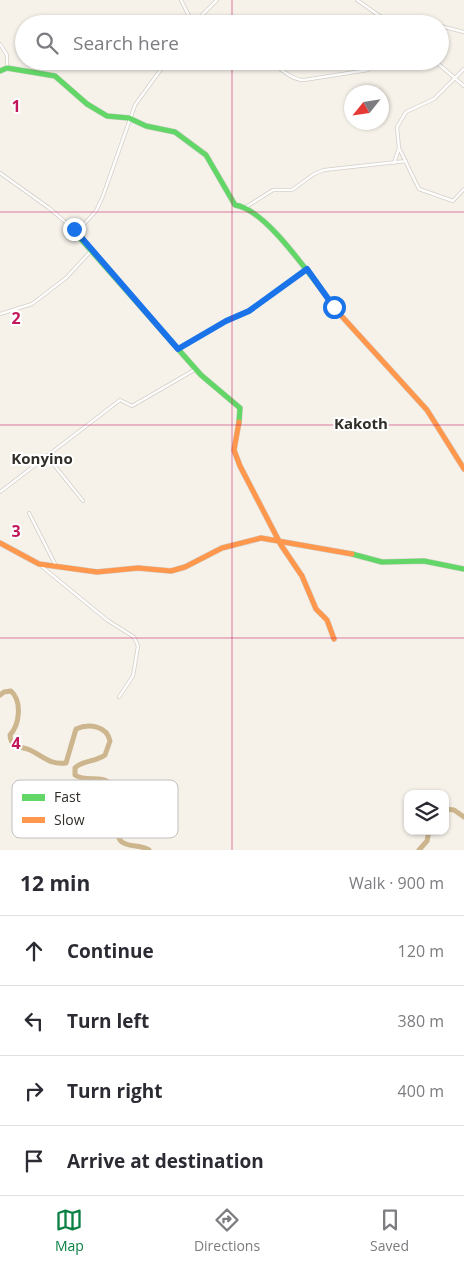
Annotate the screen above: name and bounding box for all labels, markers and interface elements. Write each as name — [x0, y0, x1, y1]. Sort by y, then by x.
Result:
search box — [15, 15, 449, 70]
icon: search — [33, 29, 61, 57]
text: Search here — [73, 30, 179, 56]
north arrow — [344, 85, 389, 130]
text: 1 — [11, 95, 21, 117]
route end — [63, 218, 86, 241]
route start — [323, 296, 346, 319]
text: 2 — [11, 307, 21, 329]
district label: Kakoth — [334, 413, 388, 433]
district label: Konyino — [11, 448, 73, 468]
text: 3 — [11, 520, 21, 542]
text: 4 — [11, 732, 21, 754]
legend — [12, 780, 178, 838]
text: Fast — [54, 787, 81, 806]
map controls — [404, 790, 449, 835]
button: layers — [404, 790, 449, 835]
text: Slow — [54, 810, 85, 829]
text: 12 min — [20, 869, 90, 897]
text: Walk · 900 m — [349, 872, 444, 894]
icon: ahead — [20, 937, 48, 965]
text: Continue — [67, 938, 154, 964]
text: 120 m — [398, 940, 444, 962]
icon: left — [20, 1007, 48, 1035]
text: Turn left — [67, 1008, 149, 1034]
text: 380 m — [398, 1010, 444, 1032]
icon: right — [20, 1077, 48, 1105]
text: Turn right — [67, 1078, 162, 1104]
text: 400 m — [398, 1080, 444, 1102]
icon: arrive — [20, 1147, 48, 1175]
text: Arrive at destination — [67, 1148, 264, 1174]
tab: Map — [55, 1206, 84, 1255]
tab: Directions — [194, 1206, 260, 1255]
tab: Saved — [370, 1206, 409, 1255]

